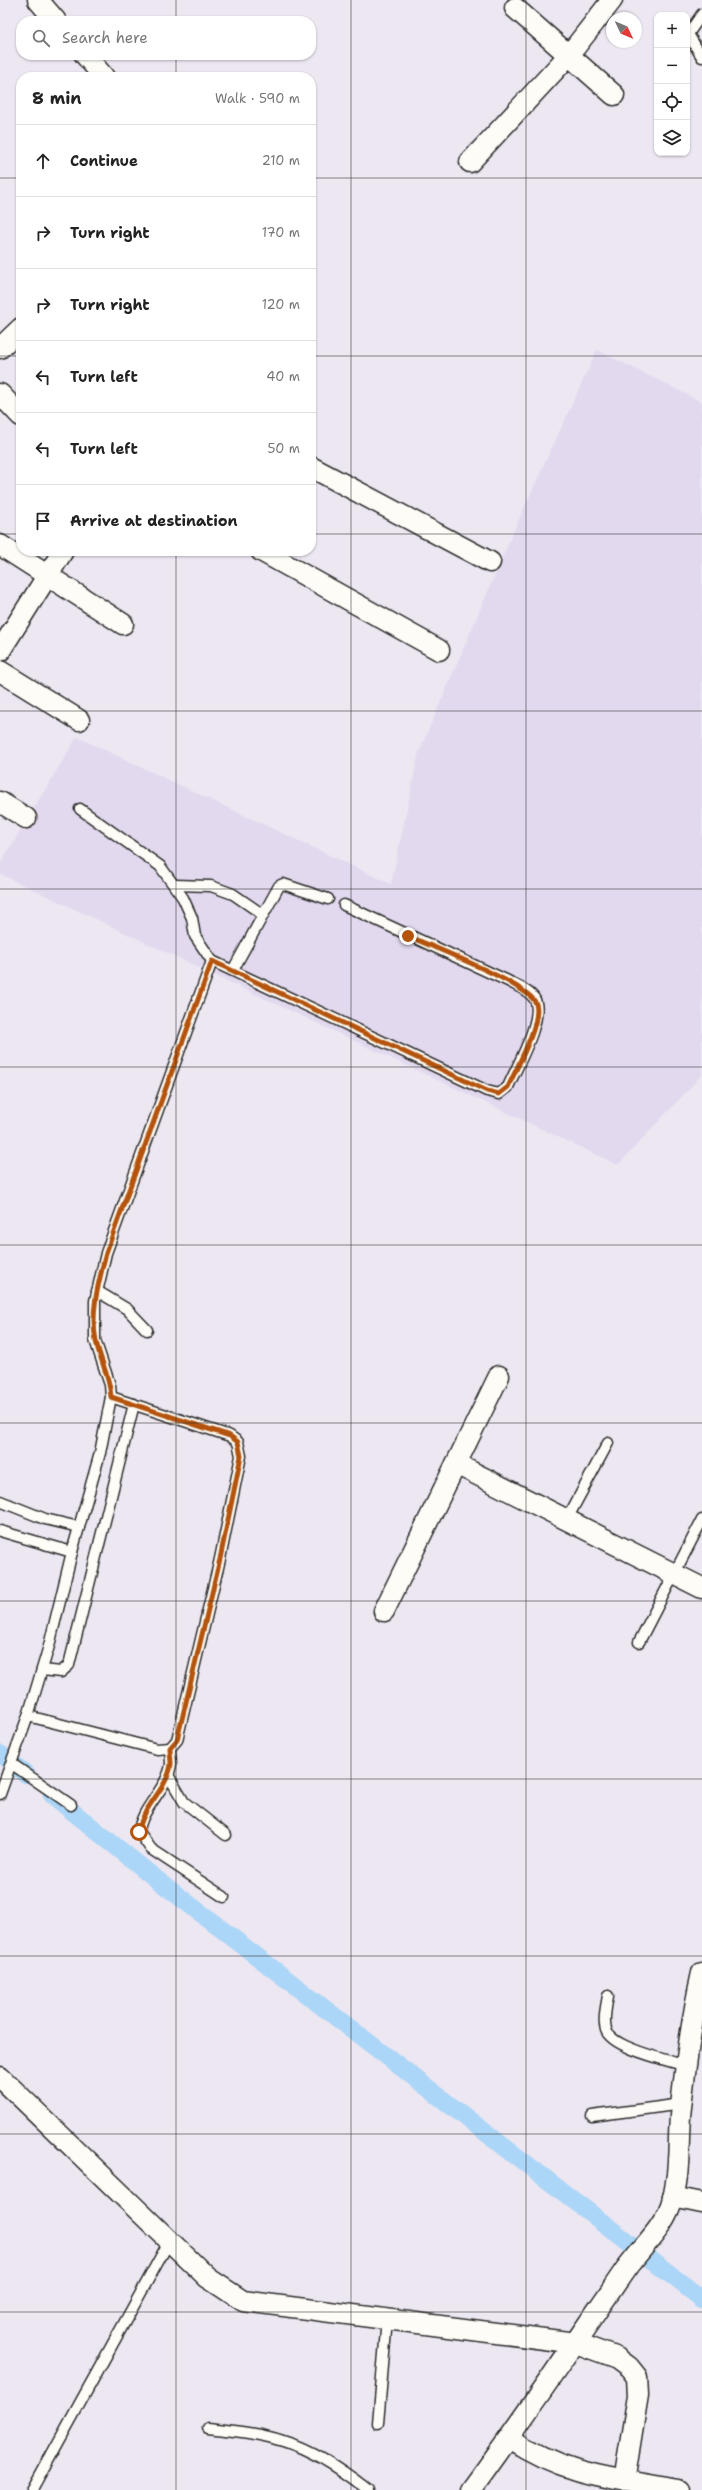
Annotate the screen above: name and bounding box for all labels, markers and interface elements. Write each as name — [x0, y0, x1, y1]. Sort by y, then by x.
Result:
north arrow — [606, 12, 642, 48]
map controls — [654, 12, 690, 156]
button: + — [654, 12, 690, 48]
search box — [16, 16, 316, 60]
icon: search — [30, 27, 52, 49]
text: Search here — [62, 28, 148, 48]
button: − — [654, 48, 690, 84]
button: locate — [654, 84, 690, 120]
text: 8 min — [32, 87, 82, 109]
text: Walk · 590 m — [215, 90, 300, 107]
button: layers — [654, 120, 690, 156]
icon: ahead — [32, 150, 54, 172]
text: Continue — [70, 151, 138, 171]
text: 210 m — [262, 152, 300, 169]
icon: right — [32, 222, 54, 244]
text: Turn right — [70, 223, 150, 243]
text: 170 m — [262, 224, 300, 241]
icon: right — [32, 294, 54, 316]
text: Turn right — [70, 295, 150, 315]
text: 120 m — [262, 296, 300, 313]
icon: left — [32, 366, 54, 388]
text: Turn left — [70, 367, 138, 387]
text: 40 m — [266, 368, 300, 385]
icon: left — [32, 438, 54, 460]
text: Turn left — [70, 439, 138, 459]
text: 50 m — [267, 440, 300, 457]
icon: arrive — [32, 510, 54, 532]
text: Arrive at destination — [70, 511, 238, 531]
route end — [399, 927, 417, 945]
route start — [130, 1823, 148, 1841]

